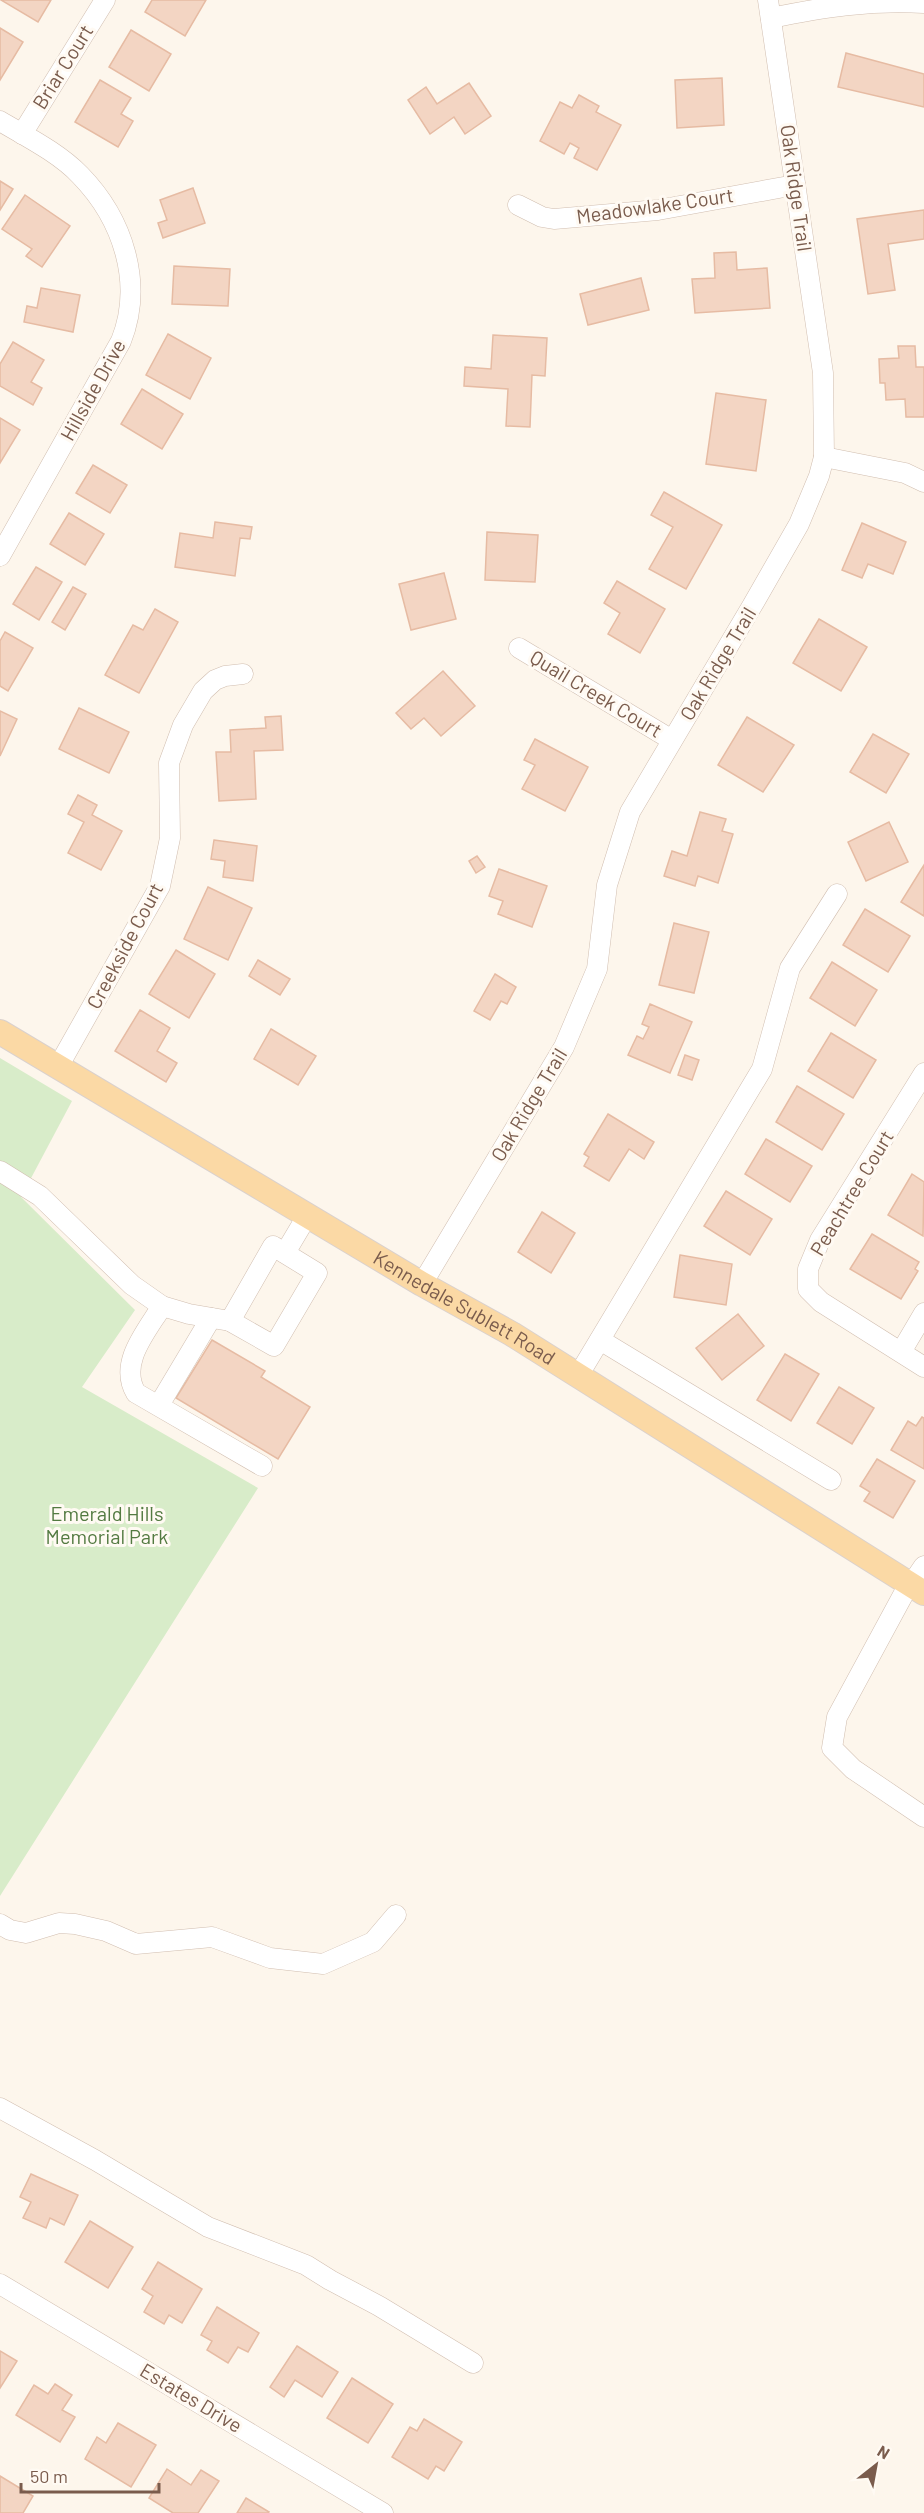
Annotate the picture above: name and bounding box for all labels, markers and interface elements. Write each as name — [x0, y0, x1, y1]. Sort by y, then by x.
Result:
street label: Briar Court — [27, 20, 97, 113]
street label: Oak Ridge Trail — [776, 123, 818, 253]
street label: Meadowlake Court — [575, 182, 735, 228]
street label: Hillside Drive — [54, 335, 130, 444]
street label: Oak Ridge Trail — [674, 603, 760, 724]
street label: Quail Creek Court — [526, 644, 667, 742]
street label: Creekside Court — [81, 878, 167, 1013]
street label: Oak Ridge Trail — [485, 1044, 571, 1165]
street label: Peachtree Court — [804, 1126, 898, 1259]
street label: Kennedale Sublett Road — [369, 1245, 560, 1369]
park label: Emerald Hills Memorial Park — [46, 1501, 168, 1548]
street label: Estates Drive — [136, 2357, 247, 2437]
north arrow — [846, 2435, 906, 2495]
text: N — [875, 2441, 893, 2463]
scale bar — [21, 2456, 159, 2494]
text: 50 m — [30, 2465, 68, 2487]

